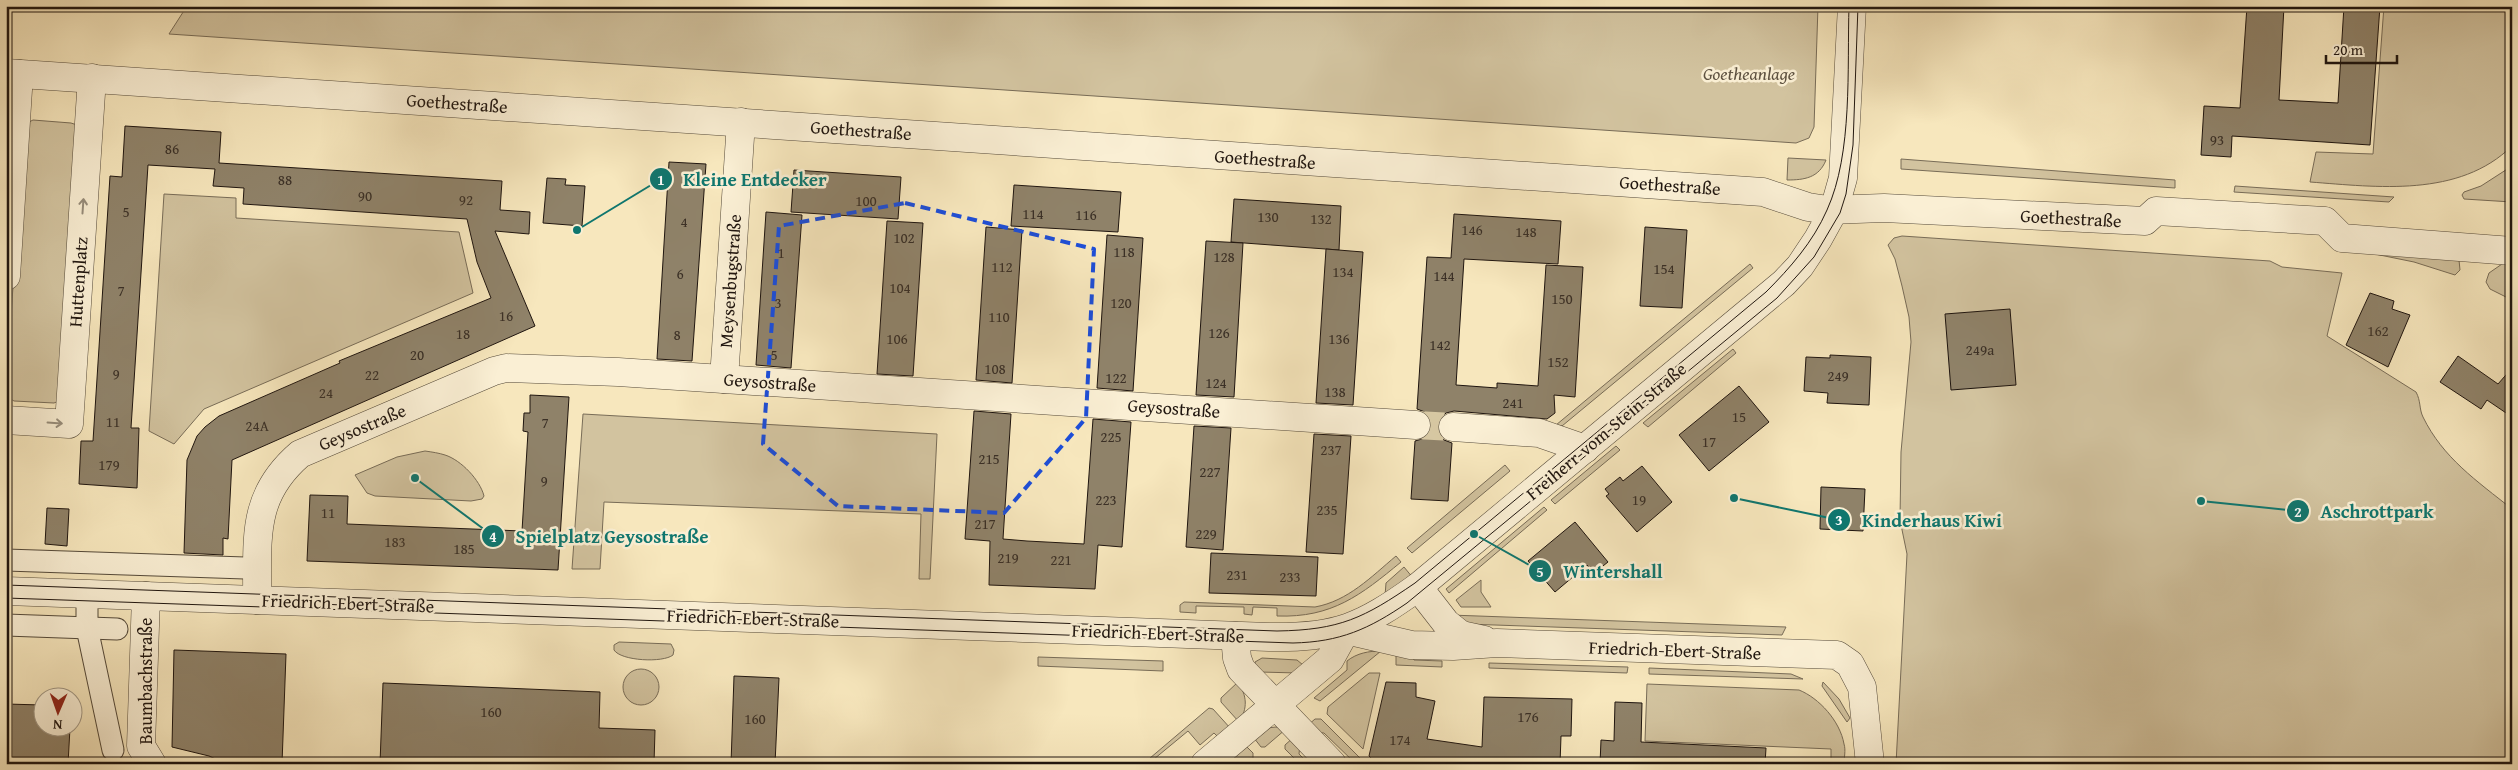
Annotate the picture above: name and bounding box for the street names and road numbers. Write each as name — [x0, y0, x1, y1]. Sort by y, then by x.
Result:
street label: Goethestraße — [405, 86, 509, 120]
street label: Goethestraße — [809, 113, 913, 147]
street label: Goethestraße — [1213, 142, 1317, 176]
street label: Goethestraße — [1618, 168, 1722, 202]
street label: Goethestraße — [2020, 202, 2122, 234]
street label: Meysenbugstraße — [712, 213, 748, 349]
street label: Huttenplatz — [61, 236, 95, 328]
street label: Freiherr-vom-Stein-Straße — [1520, 356, 1692, 506]
street label: Geysostraße — [723, 365, 817, 399]
street label: Geysostraße — [1127, 391, 1221, 425]
street label: Geysostraße — [314, 396, 410, 458]
street label: Friedrich-Ebert-Straße — [261, 586, 435, 620]
street label: Friedrich-Ebert-Straße — [666, 601, 840, 635]
street label: Friedrich-Ebert-Straße — [1071, 616, 1245, 650]
street label: Baumbachstraße — [132, 617, 159, 745]
street label: Friedrich-Ebert-Straße — [1588, 633, 1762, 667]

